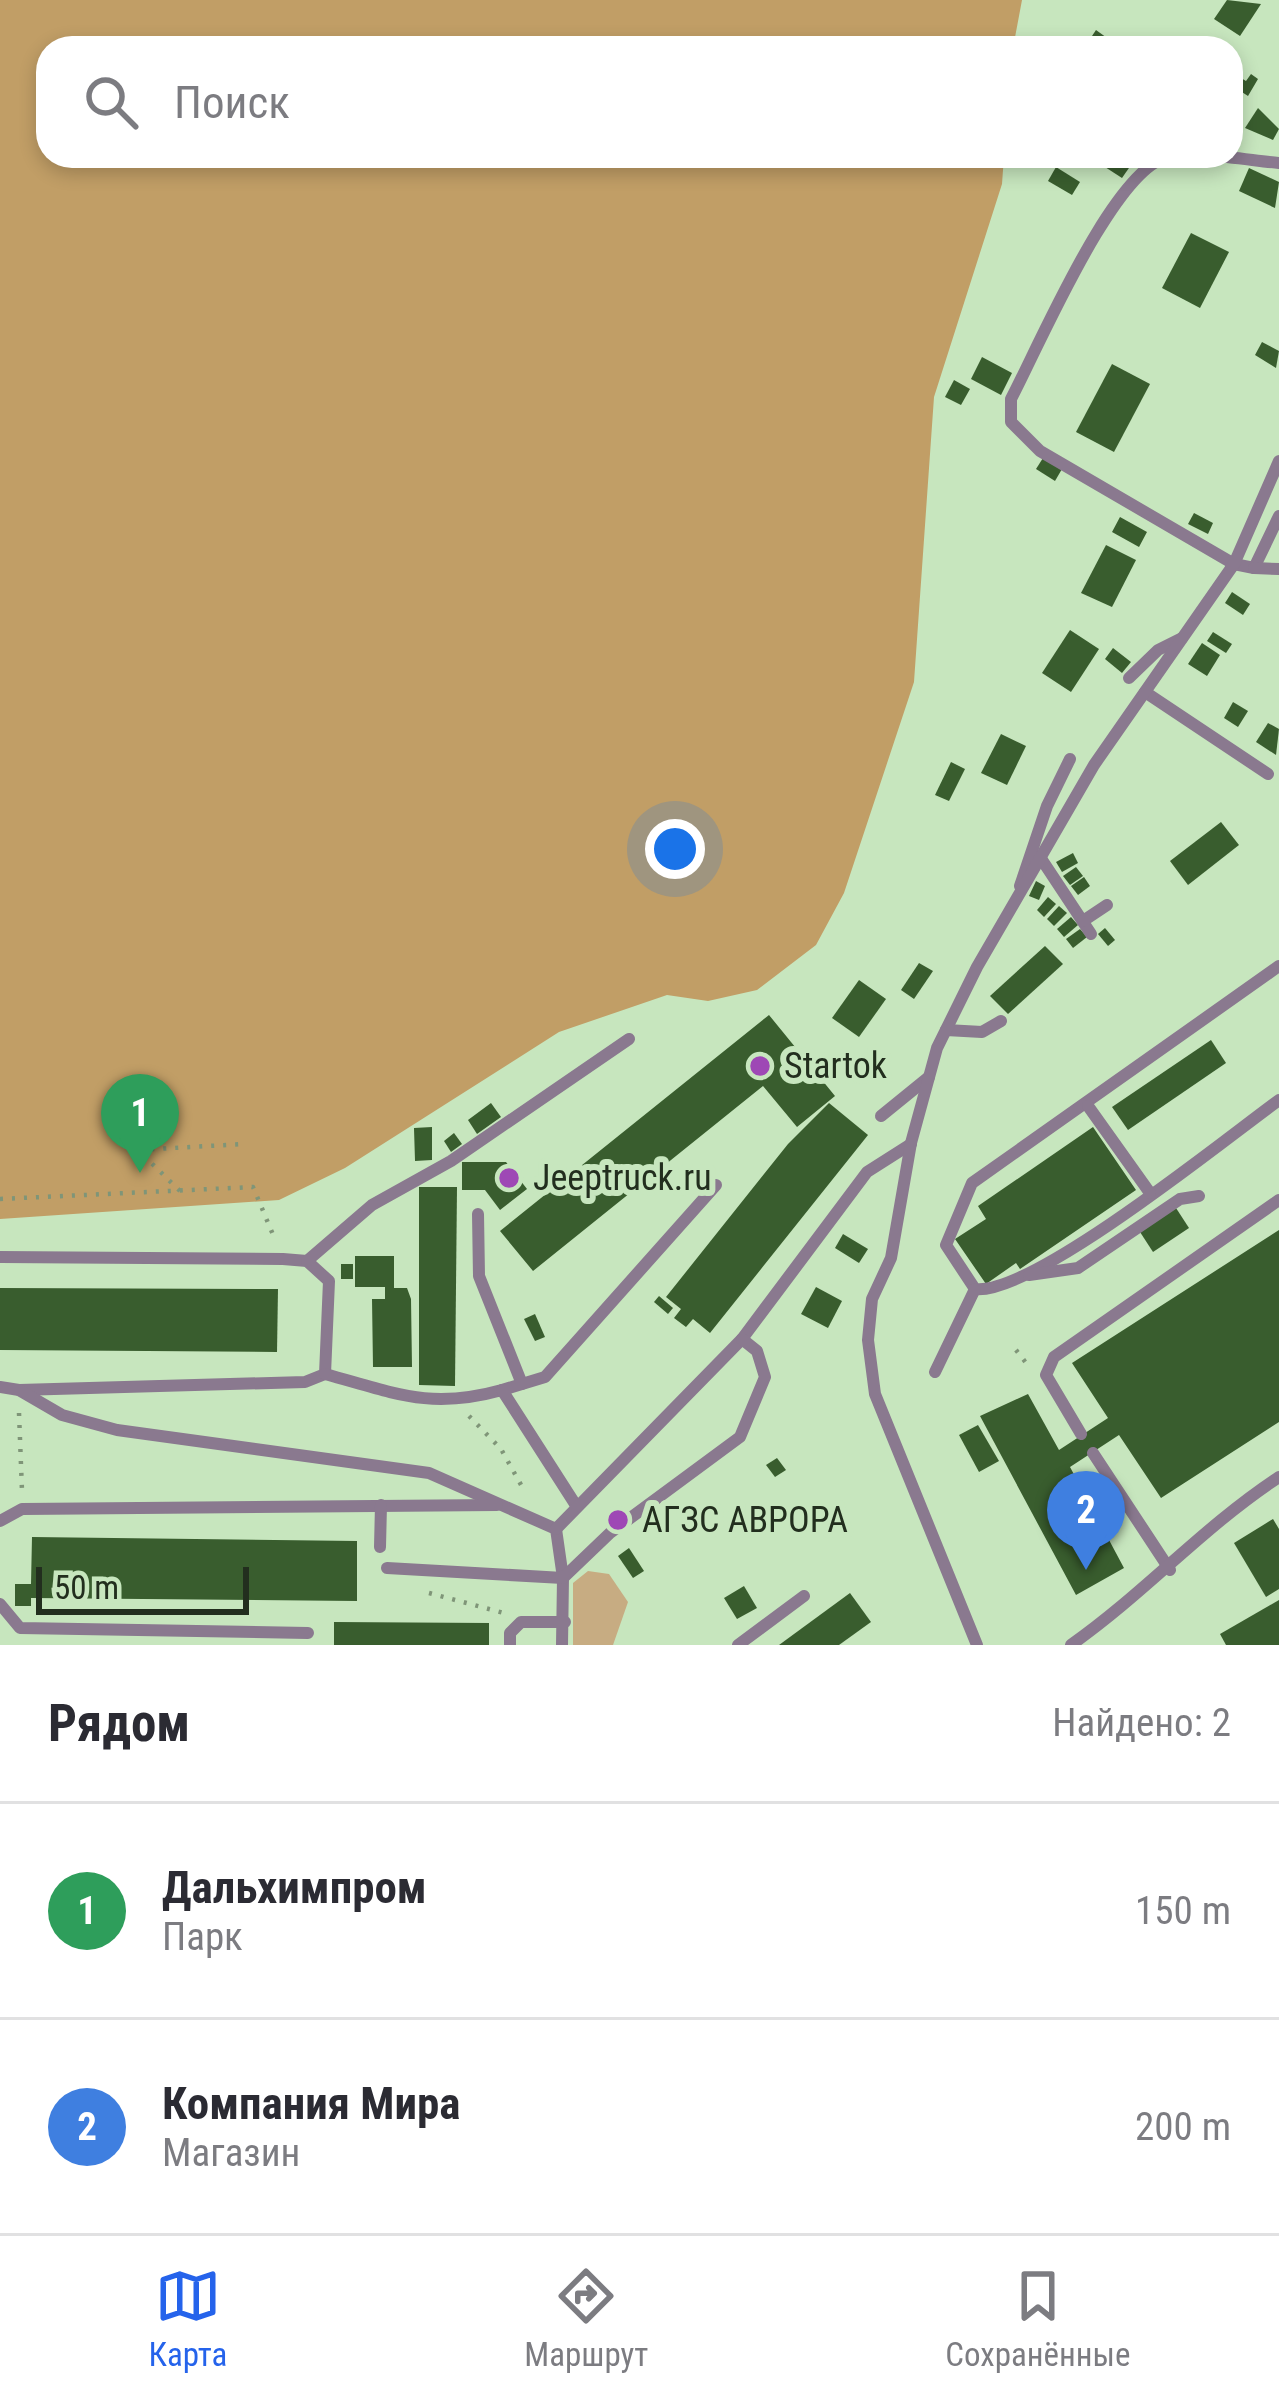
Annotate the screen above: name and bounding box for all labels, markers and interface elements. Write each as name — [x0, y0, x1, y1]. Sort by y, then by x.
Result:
search box — [36, 36, 1243, 168]
icon: search — [78, 69, 144, 135]
text: Поиск — [174, 76, 290, 129]
your location — [645, 819, 705, 879]
place label: Startok — [784, 1045, 887, 1087]
marker: Startok — [747, 1053, 773, 1079]
pin: 1 — [101, 1074, 179, 1173]
place label: Jeeptruck.ru — [533, 1157, 712, 1199]
marker: Jeeptruck.ru — [496, 1165, 522, 1191]
pin: 2 — [1047, 1471, 1125, 1570]
place label: АГЗС АВРОРА — [642, 1499, 848, 1541]
marker: АГЗС АВРОРА — [605, 1507, 631, 1533]
scale bar — [36, 1561, 249, 1614]
text: 50 m — [54, 1568, 119, 1607]
text: Рядом — [48, 1694, 190, 1753]
text: Найдено: 2 — [1052, 1700, 1231, 1746]
text: Дальхимпром — [162, 1861, 427, 1914]
text: 1 — [77, 1888, 97, 1934]
text: 150 m — [1135, 1888, 1231, 1934]
text: Парк — [162, 1914, 243, 1960]
text: Компания Мира — [162, 2077, 460, 2130]
text: 2 — [77, 2104, 97, 2150]
text: 200 m — [1135, 2104, 1231, 2150]
text: Магазин — [162, 2130, 300, 2176]
tab: Карта — [148, 2263, 227, 2374]
tab: Маршрут — [524, 2263, 648, 2374]
tab: Сохранённые — [945, 2263, 1131, 2374]

